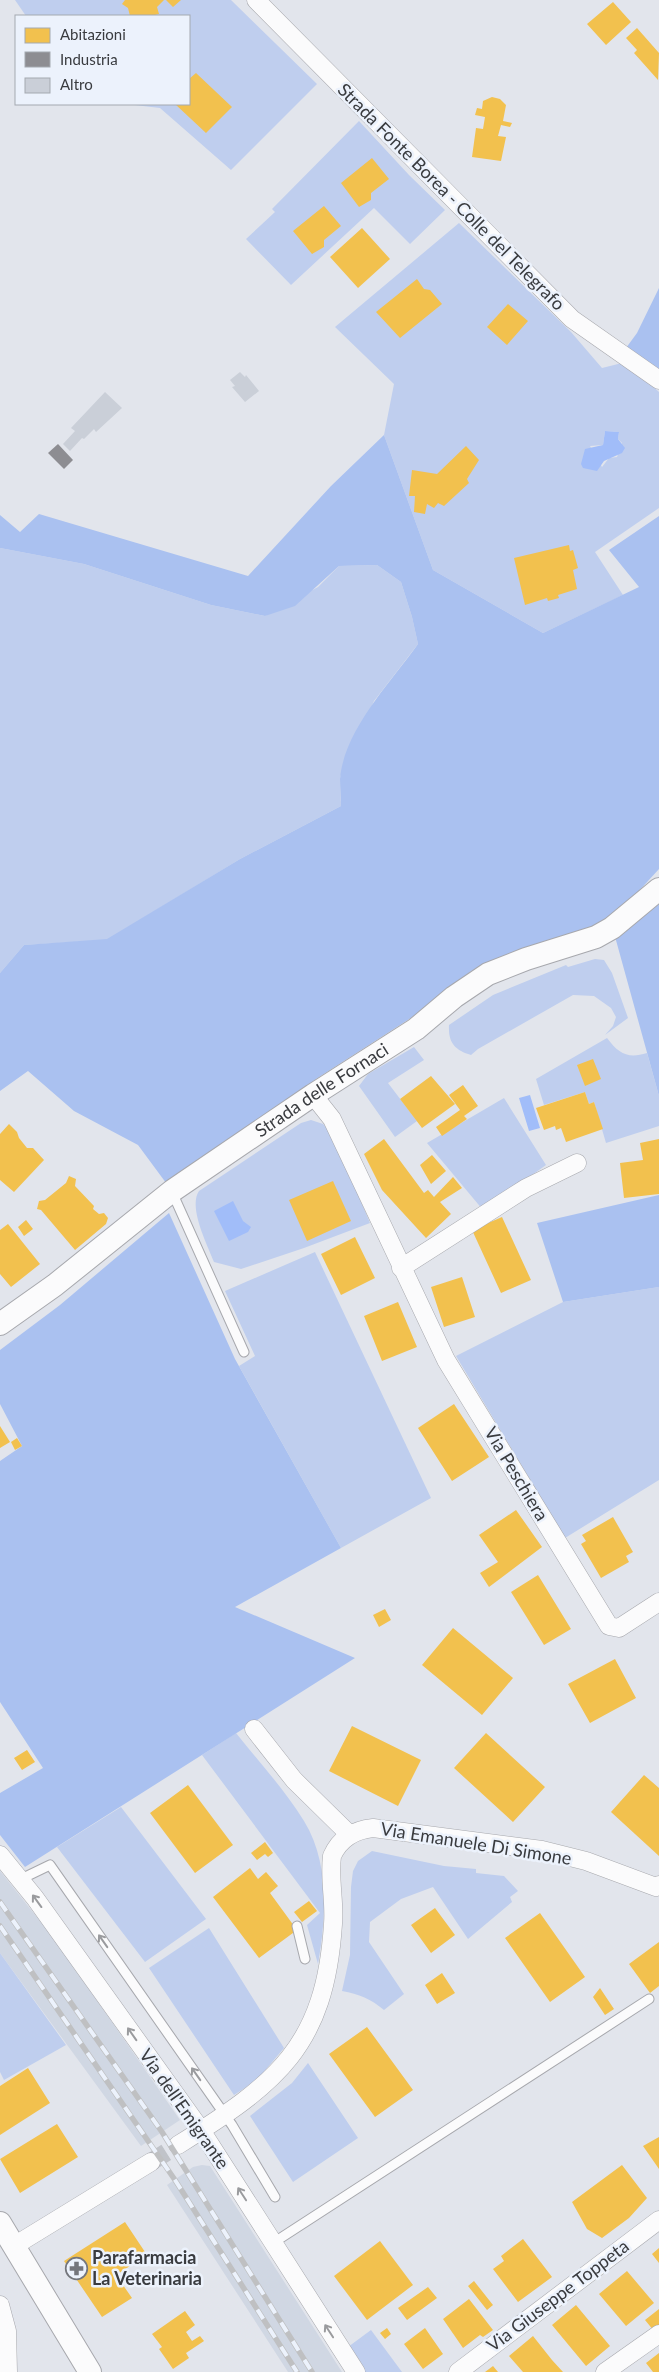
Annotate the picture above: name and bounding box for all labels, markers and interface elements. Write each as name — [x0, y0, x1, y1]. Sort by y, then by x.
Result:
legend — [15, 15, 190, 105]
text: Abitazioni — [60, 25, 126, 43]
text: Industria — [60, 50, 118, 68]
text: Altro — [60, 75, 93, 93]
street label: Strada Fonte Borea - Colle del Telegrafo — [334, 78, 570, 314]
street label: Strada delle Fornaci — [250, 1038, 392, 1141]
street label: Via Peschiera — [480, 1423, 553, 1524]
street label: Via Emanuele Di Simone — [379, 1817, 573, 1869]
one-way arrow — [32, 1895, 43, 1908]
one-way arrow — [98, 1934, 108, 1948]
one-way arrow — [127, 2027, 137, 2041]
street label: Via dell'Emigrante — [135, 2044, 234, 2173]
one-way arrow — [191, 2067, 201, 2081]
one-way arrow — [236, 2188, 246, 2202]
street label: Via Giuseppe Toppeta — [482, 2235, 633, 2356]
place label: Parafarmacia La Veterinaria — [92, 2246, 202, 2289]
pharmacy icon: Parafarmacia La Veterinaria — [64, 2256, 88, 2280]
one-way arrow — [324, 2324, 335, 2338]

